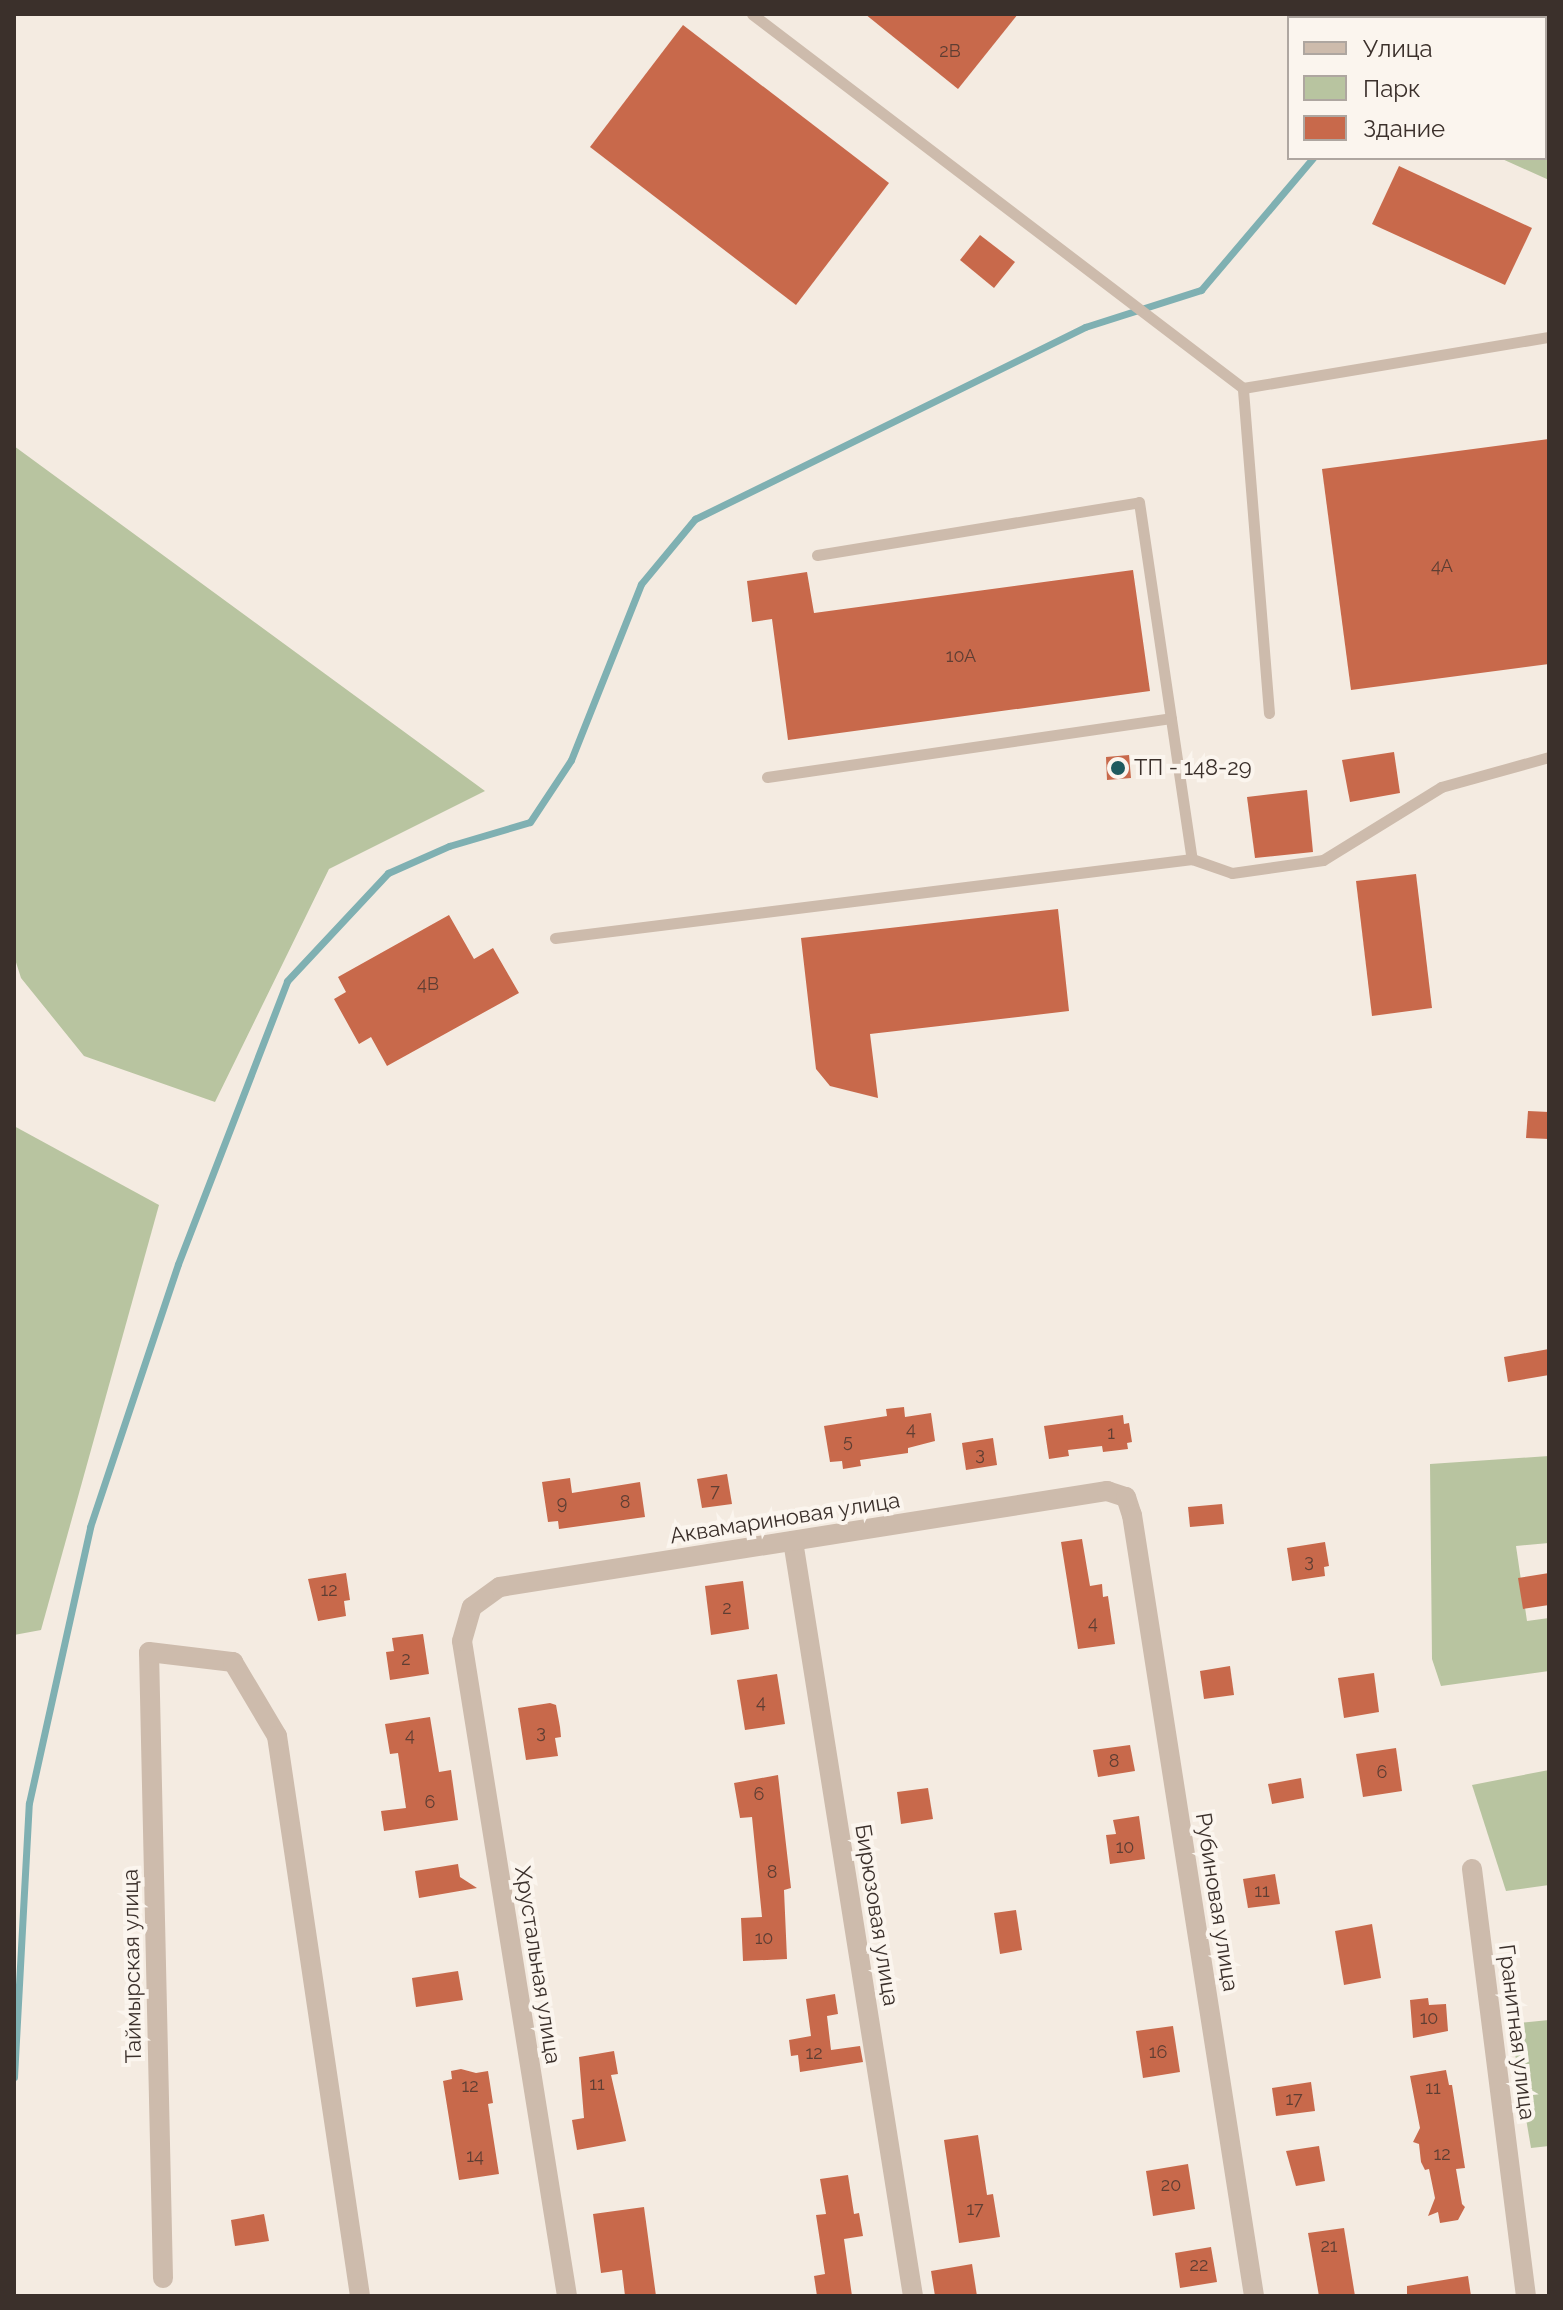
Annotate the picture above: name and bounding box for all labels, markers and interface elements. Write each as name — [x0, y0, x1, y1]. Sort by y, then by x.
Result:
legend — [1287, 16, 1547, 160]
text: Улица — [1363, 34, 1433, 63]
house number: 2В — [939, 40, 961, 62]
text: Парк — [1363, 74, 1421, 103]
text: Здание — [1363, 114, 1445, 143]
house number: 4А — [1431, 555, 1453, 577]
house number: 10А — [946, 645, 976, 667]
place label: ТП - 148-29 — [1134, 755, 1252, 781]
marker: ТП - 148-29 — [1109, 759, 1127, 777]
house number: 4В — [417, 973, 439, 995]
house number: 4 — [906, 1418, 916, 1440]
house number: 1 — [1107, 1422, 1115, 1444]
house number: 5 — [843, 1430, 853, 1452]
house number: 3 — [975, 1443, 985, 1465]
house number: 7 — [710, 1480, 720, 1502]
street label: Аквамариновая улица — [668, 1487, 902, 1549]
house number: 8 — [620, 1491, 630, 1513]
house number: 9 — [557, 1492, 567, 1514]
house number: 3 — [1304, 1550, 1314, 1572]
house number: 12 — [320, 1579, 338, 1601]
house number: 2 — [722, 1597, 732, 1619]
house number: 4 — [1088, 1612, 1098, 1634]
house number: 2 — [401, 1648, 411, 1670]
house number: 4 — [756, 1691, 766, 1713]
house number: 3 — [536, 1721, 546, 1743]
house number: 4 — [405, 1724, 415, 1746]
house number: 8 — [1109, 1750, 1119, 1772]
house number: 6 — [1377, 1761, 1387, 1783]
house number: 6 — [754, 1783, 764, 1805]
house number: 6 — [425, 1791, 435, 1813]
street label: Рубиновая улица — [1190, 1811, 1244, 1993]
street label: Бирюзовая улица — [850, 1822, 904, 2008]
house number: 10 — [1116, 1836, 1134, 1858]
house number: 8 — [767, 1861, 777, 1883]
street label: Хрустальная улица — [509, 1864, 567, 2066]
street label: Таймырская улица — [117, 1868, 147, 2064]
house number: 11 — [1254, 1880, 1270, 1902]
house number: 10 — [755, 1927, 773, 1949]
street label: Гранитная улица — [1493, 1942, 1541, 2122]
house number: 10 — [1420, 2007, 1438, 2029]
house number: 16 — [1149, 2041, 1167, 2063]
house number: 12 — [805, 2042, 823, 2064]
house number: 11 — [589, 2073, 605, 2095]
house number: 12 — [461, 2075, 479, 2097]
house number: 11 — [1425, 2077, 1441, 2099]
house number: 17 — [1285, 2088, 1303, 2110]
house number: 12 — [1433, 2143, 1451, 2165]
house number: 14 — [466, 2145, 484, 2167]
house number: 20 — [1161, 2174, 1181, 2196]
house number: 17 — [966, 2198, 984, 2220]
house number: 21 — [1320, 2235, 1338, 2257]
house number: 22 — [1190, 2254, 1208, 2276]

